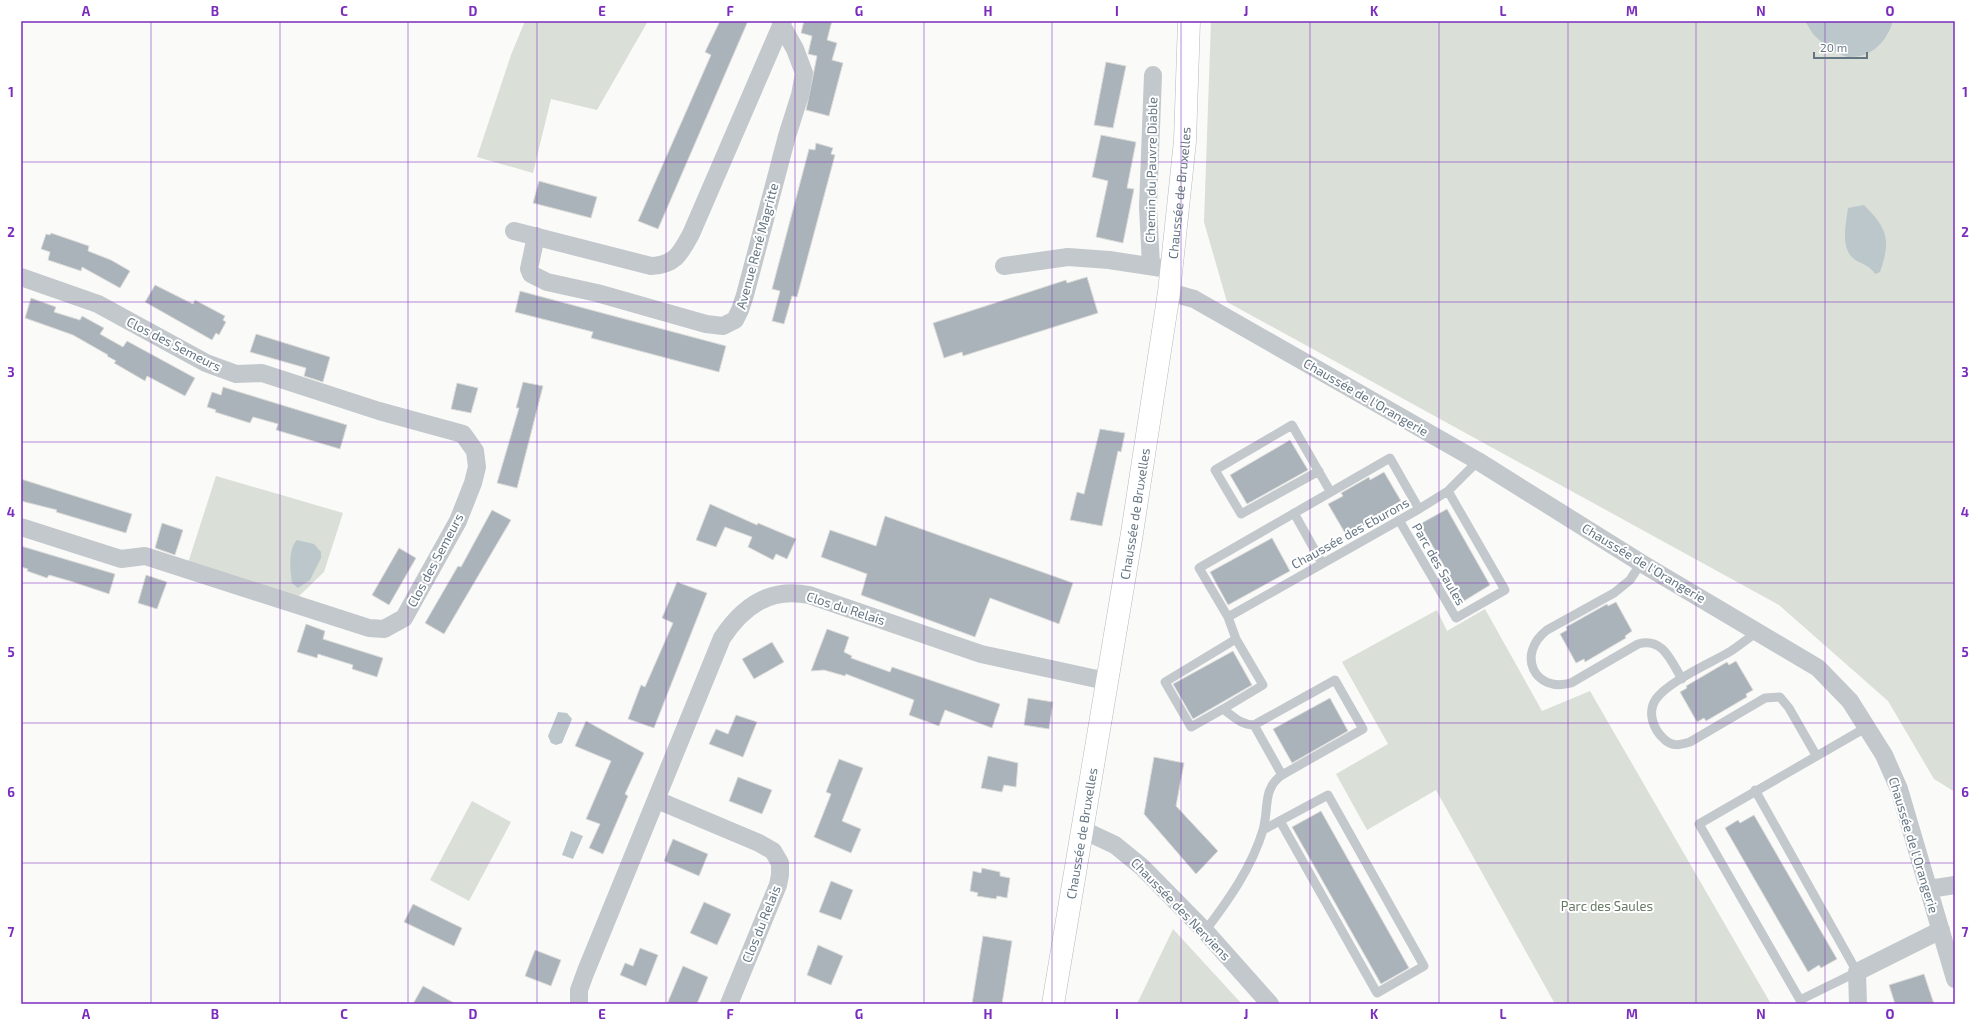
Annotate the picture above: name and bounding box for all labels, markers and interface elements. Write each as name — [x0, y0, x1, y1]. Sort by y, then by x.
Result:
text: A — [82, 3, 91, 19]
text: B — [211, 3, 219, 19]
text: C — [340, 3, 348, 19]
text: D — [469, 3, 478, 19]
text: E — [598, 3, 606, 19]
text: F — [726, 3, 734, 19]
text: G — [855, 3, 863, 19]
text: H — [984, 3, 993, 19]
text: I — [1115, 3, 1119, 19]
text: J — [1244, 3, 1248, 19]
text: K — [1370, 3, 1379, 19]
text: L — [1500, 3, 1507, 19]
text: M — [1626, 3, 1638, 19]
text: N — [1756, 3, 1766, 19]
text: O — [1886, 3, 1895, 19]
scale bar — [1814, 34, 1867, 60]
text: 20 m — [1820, 40, 1847, 54]
text: 1 — [8, 84, 14, 100]
text: 1 — [1962, 84, 1968, 100]
street label: Chemin du Pauvre Diable — [1142, 97, 1160, 243]
street label: Chaussée de Bruxelles — [1165, 127, 1193, 260]
street label: Avenue René Magritte — [732, 181, 782, 311]
text: 2 — [7, 224, 15, 240]
text: 2 — [1961, 224, 1969, 240]
street label: Clos des Semeurs — [124, 313, 224, 375]
street label: Chaussée de l'Orangerie — [1301, 355, 1431, 439]
text: 3 — [7, 364, 15, 380]
text: 3 — [1961, 364, 1969, 380]
street label: Chaussée de Bruxelles — [1116, 447, 1153, 581]
street label: Chaussée des Eburons — [1288, 494, 1412, 572]
text: 4 — [7, 504, 15, 520]
text: 4 — [1961, 504, 1969, 520]
street label: Clos des Semeurs — [404, 510, 466, 610]
street label: Parc des Saules — [1409, 520, 1469, 608]
street label: Chaussée de l'Orangerie — [1579, 520, 1709, 606]
street label: Clos du Relais — [805, 588, 887, 628]
text: 5 — [7, 644, 15, 660]
text: 5 — [1961, 644, 1969, 660]
street label: Chaussée de Bruxelles — [1063, 767, 1100, 900]
street label: Chaussée de l'Orangerie — [1886, 775, 1942, 915]
text: 6 — [7, 784, 15, 800]
text: 6 — [1961, 784, 1969, 800]
street label: Chaussée des Nerviens — [1128, 854, 1234, 964]
street label: Clos du Relais — [738, 883, 784, 965]
park label: Parc des Saules — [1561, 898, 1653, 914]
text: 7 — [8, 924, 15, 940]
text: 7 — [1962, 924, 1969, 940]
text: A — [82, 1006, 91, 1022]
text: B — [211, 1006, 219, 1022]
text: C — [340, 1006, 348, 1022]
text: D — [469, 1006, 478, 1022]
text: E — [598, 1006, 606, 1022]
text: F — [726, 1006, 734, 1022]
text: G — [855, 1006, 863, 1022]
text: H — [984, 1006, 993, 1022]
text: I — [1115, 1006, 1119, 1022]
text: J — [1244, 1006, 1248, 1022]
text: K — [1370, 1006, 1379, 1022]
text: L — [1500, 1006, 1507, 1022]
text: M — [1626, 1006, 1638, 1022]
text: N — [1756, 1006, 1766, 1022]
text: O — [1886, 1006, 1895, 1022]

